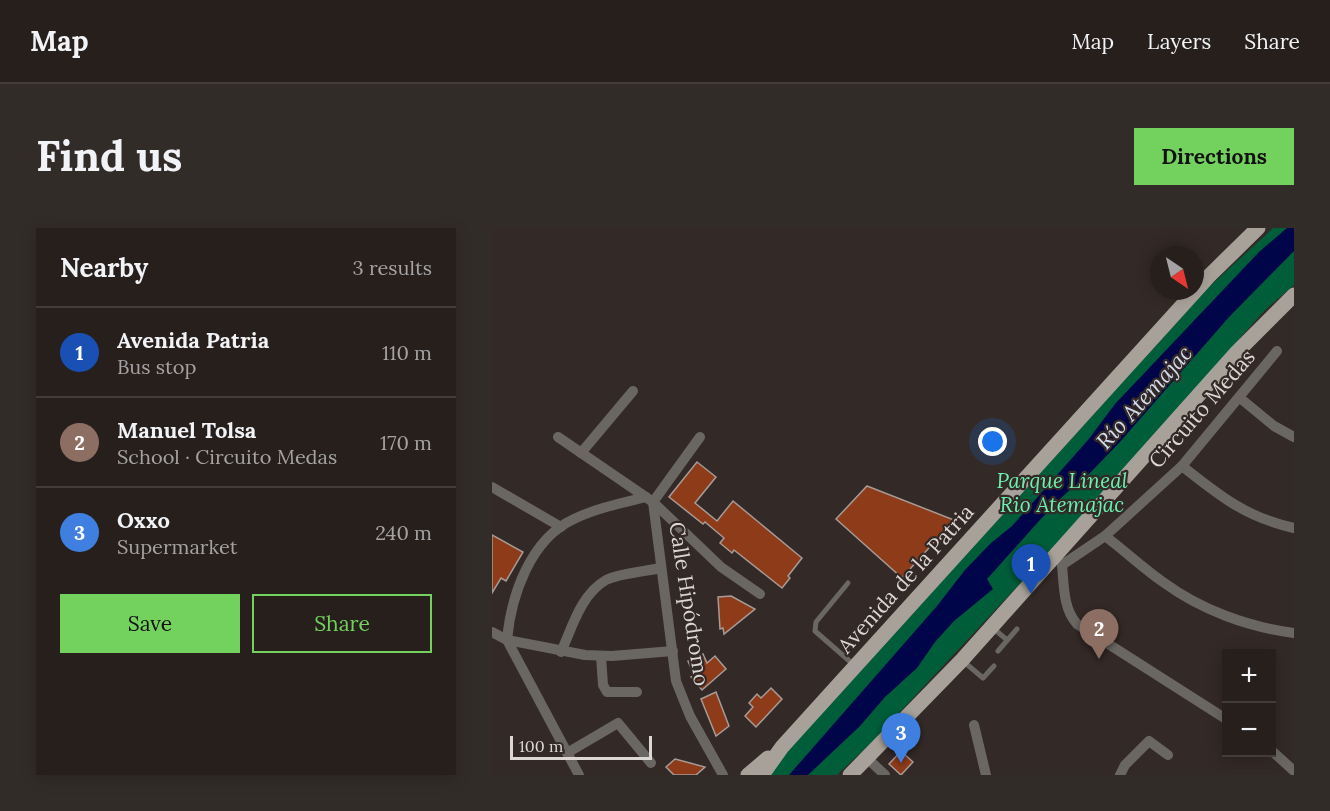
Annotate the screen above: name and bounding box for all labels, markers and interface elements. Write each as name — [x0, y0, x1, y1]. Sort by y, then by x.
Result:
text: Map — [30, 23, 89, 59]
text: Map — [1071, 28, 1114, 55]
text: Layers — [1147, 28, 1211, 55]
text: Share — [1244, 28, 1300, 55]
button: Directions — [1134, 128, 1294, 185]
text: Find us — [36, 129, 182, 183]
north arrow — [1150, 246, 1204, 300]
text: Nearby — [60, 251, 148, 284]
text: 3 results — [353, 255, 432, 280]
text: Avenida Patria — [117, 326, 269, 354]
water label: Río Atemajac — [1090, 339, 1198, 455]
text: 1 — [75, 340, 84, 365]
text: 110 m — [382, 340, 432, 365]
street label: Circuito Medas — [1143, 344, 1261, 474]
text: Bus stop — [117, 354, 196, 379]
text: Manuel Tolsa — [117, 416, 256, 444]
your location — [978, 427, 1007, 456]
text: 2 — [74, 430, 85, 455]
text: 170 m — [380, 430, 432, 455]
text: School · Circuito Medas — [117, 444, 337, 469]
park label: Parque Lineal Rio Atemajac — [996, 467, 1128, 518]
street label: Avenida de la Patria — [831, 499, 980, 659]
text: Oxxo — [117, 506, 170, 534]
text: 3 — [74, 520, 85, 545]
text: 240 m — [375, 520, 432, 545]
street label: Calle Hipódromo — [663, 520, 716, 688]
text: Supermarket — [117, 534, 237, 559]
pin: 1 — [1012, 544, 1050, 594]
button: Save — [60, 594, 240, 653]
button: Share — [252, 594, 432, 653]
pin: 2 — [1080, 610, 1118, 659]
map controls — [1222, 649, 1276, 757]
button: + — [1222, 649, 1276, 703]
button: − — [1222, 703, 1276, 757]
pin: 3 — [882, 714, 920, 763]
scale bar — [510, 733, 652, 760]
text: 100 m — [519, 736, 563, 756]

